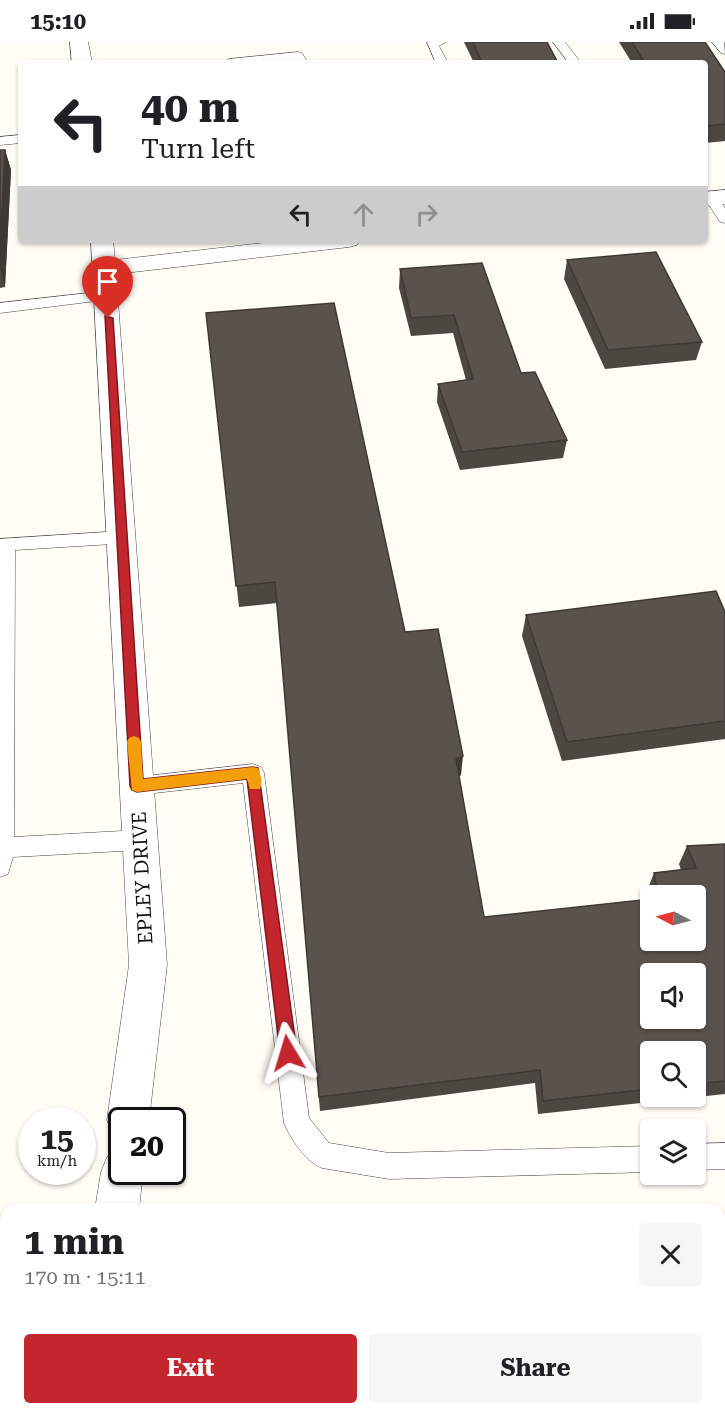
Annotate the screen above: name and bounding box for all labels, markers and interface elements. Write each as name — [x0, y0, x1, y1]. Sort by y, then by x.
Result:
text: 15:10 — [30, 9, 86, 34]
text: 40 m — [141, 83, 239, 132]
icon: left — [42, 84, 120, 162]
text: Turn left — [141, 133, 255, 165]
icon: left — [284, 198, 317, 231]
icon: ahead — [347, 198, 380, 231]
icon: right — [410, 198, 443, 231]
pin — [82, 256, 133, 318]
icon: arrive — [91, 265, 124, 298]
street label: EPLEY DRIVE — [127, 811, 157, 945]
north arrow — [640, 885, 706, 951]
map controls — [640, 885, 706, 1185]
button: sound — [640, 963, 706, 1029]
position arrow — [256, 1021, 320, 1085]
button: search — [640, 1041, 706, 1107]
speed limit sign: 20 — [108, 1107, 186, 1185]
button: layers — [640, 1119, 706, 1185]
text: 15 — [40, 1121, 74, 1156]
text: km/h — [37, 1152, 77, 1170]
text: 1 min — [24, 1221, 124, 1263]
button: close — [639, 1223, 702, 1286]
text: 170 m · 15:11 — [24, 1265, 146, 1289]
button: Exit — [24, 1334, 357, 1403]
button: Share — [369, 1334, 702, 1403]

